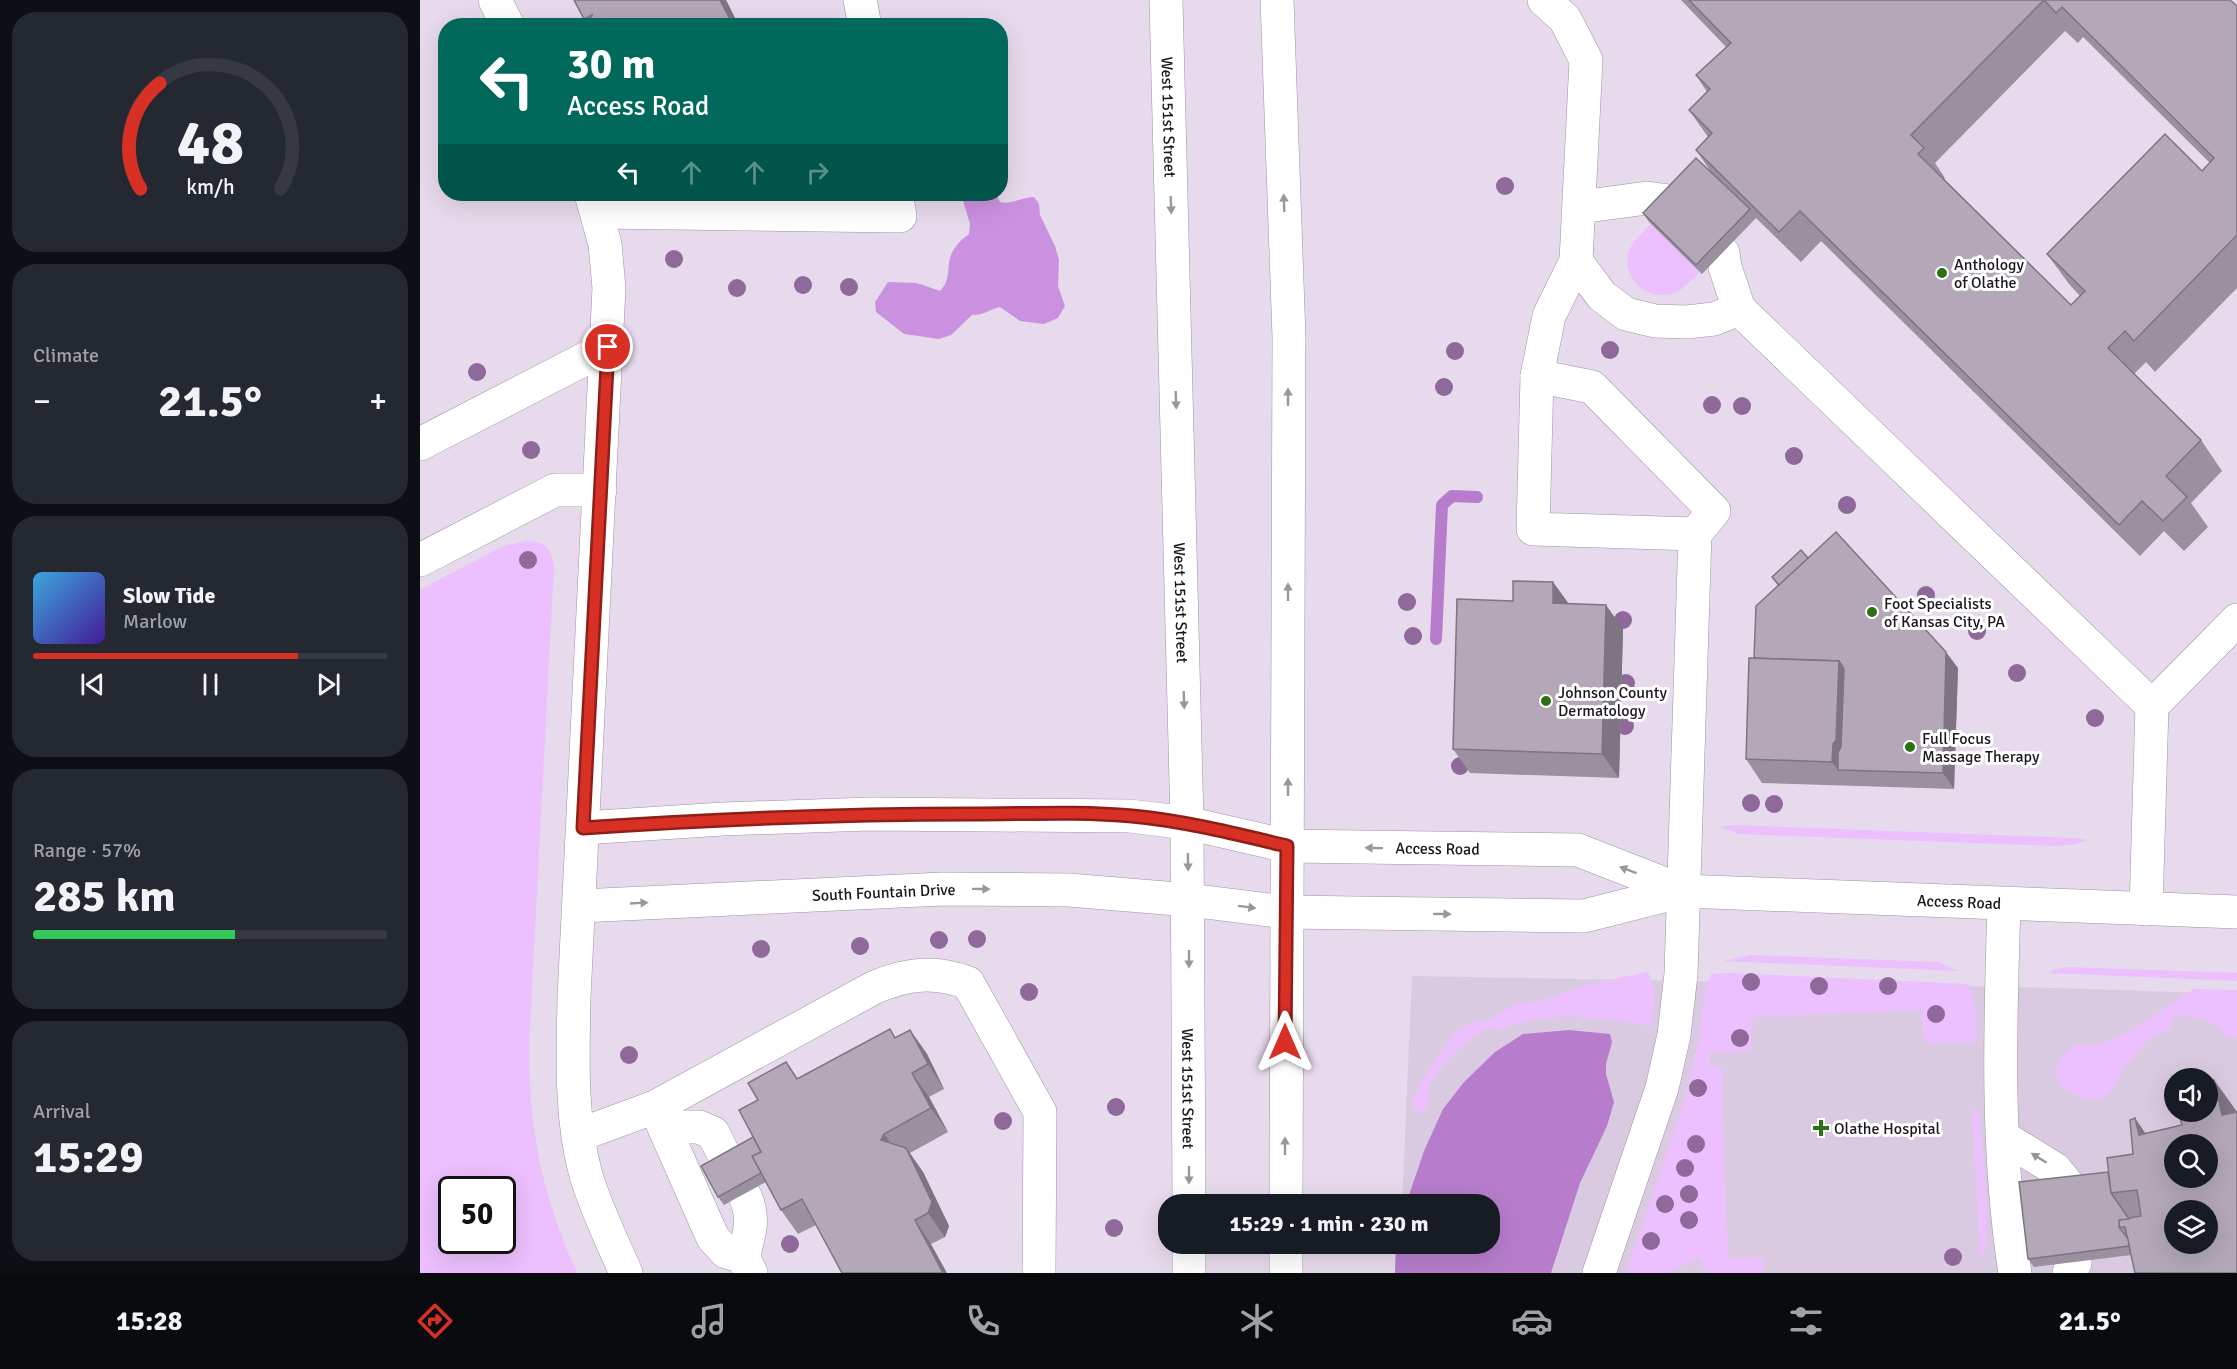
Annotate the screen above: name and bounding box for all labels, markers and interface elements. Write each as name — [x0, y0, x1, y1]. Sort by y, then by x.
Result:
text: 30 m — [567, 39, 656, 90]
icon: left — [468, 42, 546, 120]
street label: West 151st Street — [1156, 56, 1180, 178]
text: Access Road — [567, 90, 709, 123]
text: 48 — [176, 104, 244, 181]
icon: left — [612, 156, 645, 189]
icon: ahead — [675, 156, 708, 189]
icon: ahead — [738, 156, 771, 189]
icon: right — [801, 156, 834, 189]
text: km/h — [186, 174, 234, 200]
one-way arrow — [1280, 193, 1289, 212]
one-way arrow — [1166, 196, 1176, 215]
place label: Anthology of Olathe — [1954, 255, 2024, 293]
marker: Anthology of Olathe — [1935, 266, 1949, 280]
pin — [582, 321, 633, 372]
icon: arrive — [591, 330, 624, 363]
text: Climate — [33, 343, 99, 368]
text: 21.5° — [158, 374, 262, 429]
text: − — [33, 381, 51, 422]
text: + — [369, 381, 387, 422]
one-way arrow — [1284, 388, 1293, 407]
one-way arrow — [1172, 391, 1181, 410]
street label: West 151st Street — [1169, 542, 1192, 664]
text: Slow Tide — [123, 582, 215, 609]
one-way arrow — [1283, 583, 1293, 602]
place label: Foot Specialists of Kansas City, PA — [1884, 594, 2005, 632]
marker: Foot Specialists of Kansas City, PA — [1865, 605, 1879, 619]
text: Marlow — [123, 609, 187, 634]
icon: previous — [76, 668, 109, 701]
icon: pause — [194, 668, 227, 701]
icon: next — [312, 668, 345, 701]
place label: Johnson County Dermatology — [1558, 683, 1668, 721]
one-way arrow — [1179, 691, 1189, 710]
marker: Johnson County Dermatology — [1539, 694, 1553, 708]
place label: Full Focus Massage Therapy — [1922, 729, 2040, 767]
marker: Full Focus Massage Therapy — [1903, 740, 1917, 754]
one-way arrow — [1283, 778, 1293, 797]
text: Range · 57% — [33, 838, 141, 863]
street label: Access Road — [1395, 838, 1480, 860]
one-way arrow — [1364, 843, 1383, 852]
one-way arrow — [1183, 852, 1193, 871]
one-way arrow — [1619, 865, 1637, 874]
text: 285 km — [33, 869, 176, 924]
street label: South Fountain Drive — [811, 880, 956, 906]
one-way arrow — [971, 884, 990, 894]
street label: Access Road — [1917, 891, 2002, 914]
one-way arrow — [629, 898, 648, 907]
one-way arrow — [1237, 903, 1256, 912]
one-way arrow — [1432, 909, 1451, 919]
one-way arrow — [1184, 949, 1194, 968]
position arrow — [1253, 1010, 1317, 1074]
street label: West 151st Street — [1177, 1028, 1198, 1150]
map controls — [2164, 1068, 2218, 1254]
button: sound — [2164, 1068, 2218, 1122]
text: Arrival — [33, 1099, 91, 1124]
marker: Olathe Hospital — [1812, 1119, 1830, 1137]
place label: Olathe Hospital — [1834, 1119, 1941, 1139]
text: 15:29 — [33, 1130, 143, 1185]
button: search — [2164, 1134, 2218, 1188]
one-way arrow — [1280, 1137, 1290, 1156]
one-way arrow — [2030, 1153, 2047, 1164]
one-way arrow — [1184, 1165, 1194, 1184]
speed limit sign: 50 — [438, 1176, 516, 1254]
button: layers — [2164, 1200, 2218, 1254]
text: 15:29 · 1 min · 230 m — [1229, 1210, 1429, 1237]
icon: directions — [414, 1300, 456, 1342]
icon: music — [688, 1300, 730, 1342]
icon: phone — [962, 1300, 1004, 1342]
icon: climate — [1236, 1300, 1278, 1342]
icon: car — [1511, 1300, 1553, 1342]
icon: filters — [1785, 1300, 1827, 1342]
text: 15:28 — [116, 1305, 182, 1338]
text: 21.5° — [2059, 1305, 2121, 1338]

